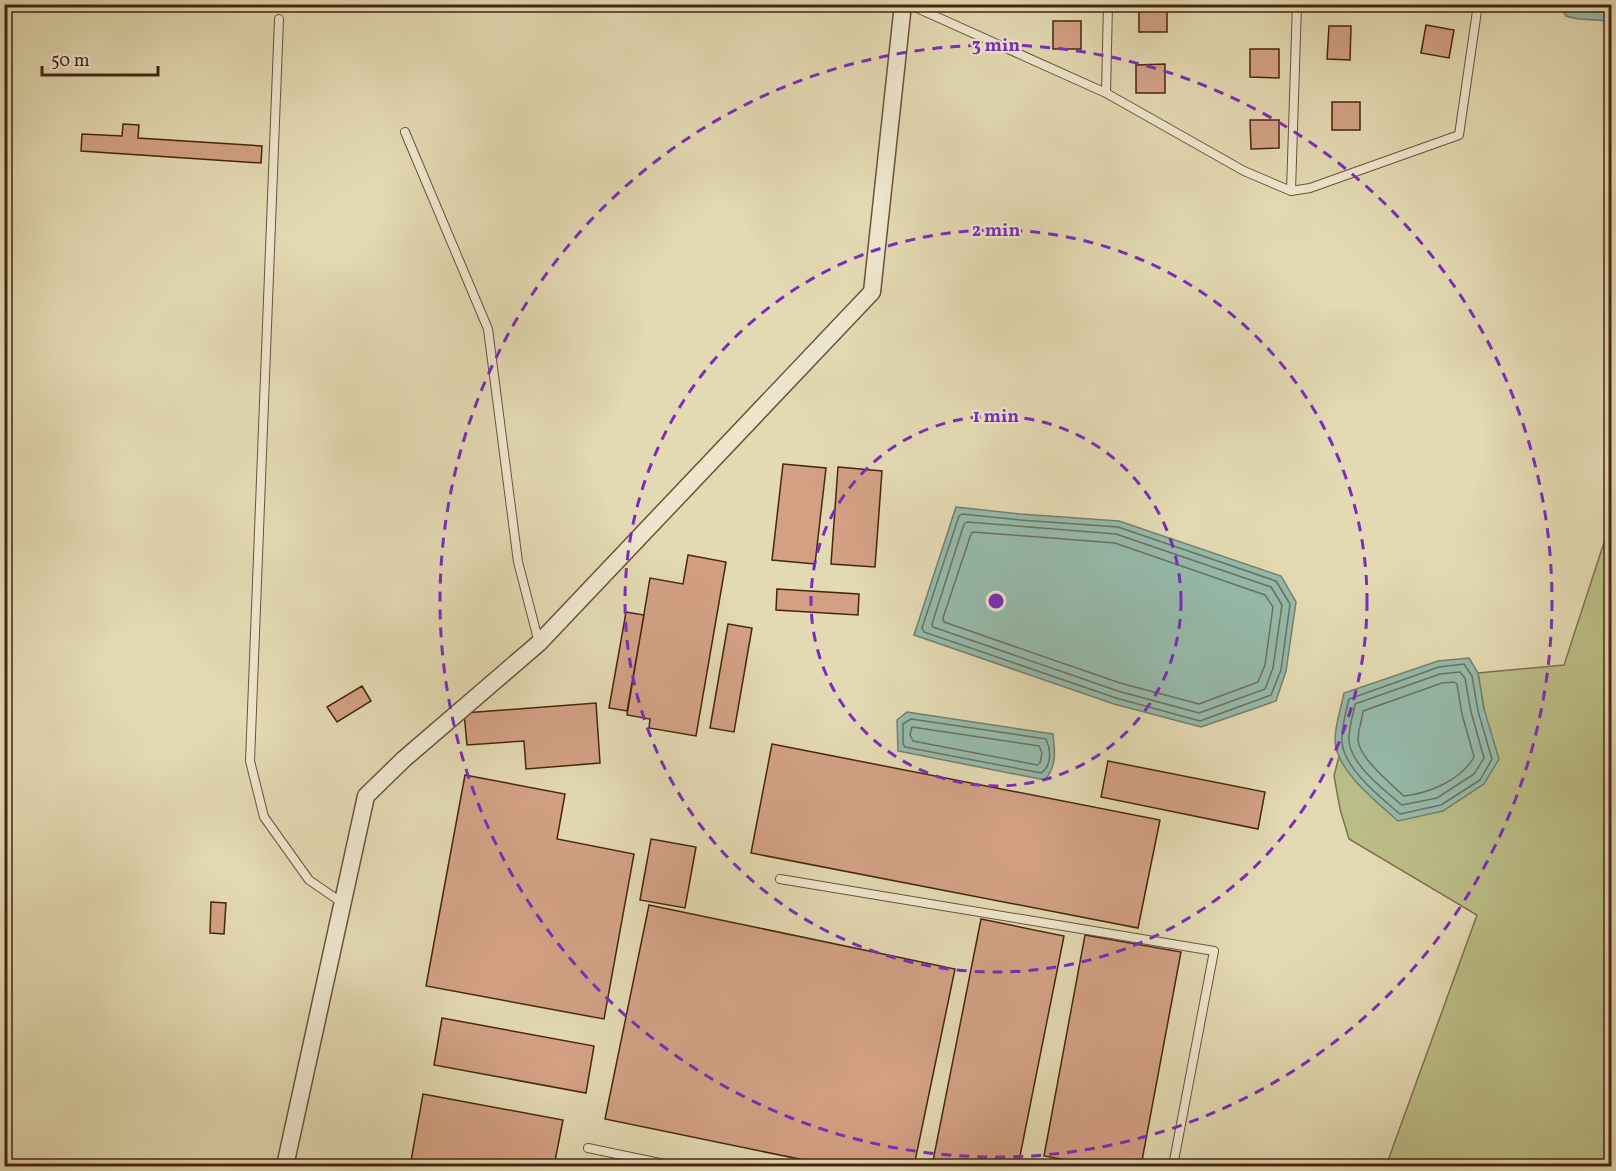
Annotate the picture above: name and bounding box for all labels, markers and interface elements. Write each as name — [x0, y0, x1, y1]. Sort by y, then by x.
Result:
text: 3 min — [972, 34, 1020, 59]
scale bar — [42, 39, 158, 77]
text: 50 m — [51, 49, 90, 74]
text: 2 min — [972, 219, 1020, 244]
text: 1 min — [973, 405, 1019, 430]
centre of rings — [986, 591, 1006, 611]

